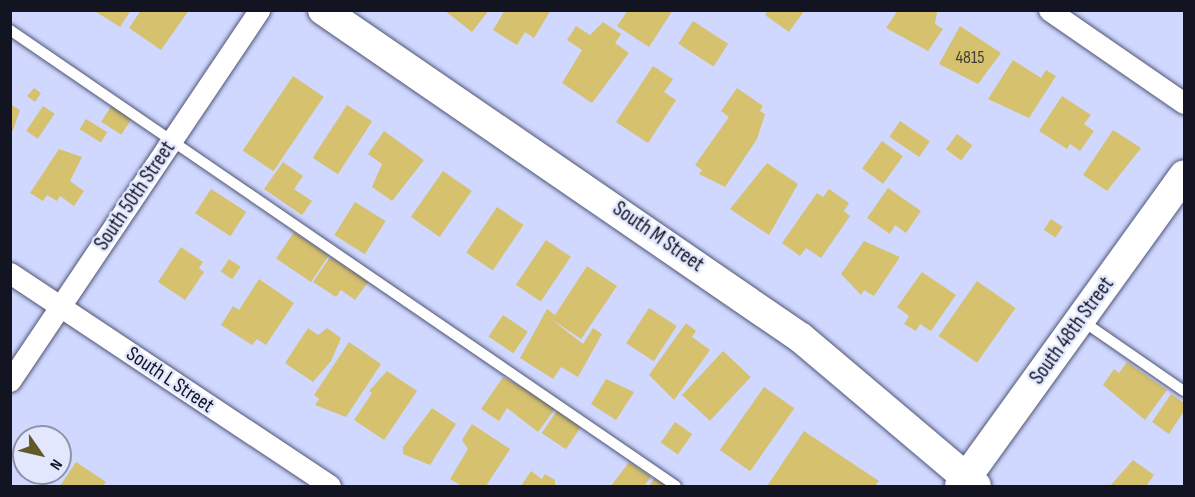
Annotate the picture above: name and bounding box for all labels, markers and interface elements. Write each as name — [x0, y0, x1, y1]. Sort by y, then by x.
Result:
house number: 4815 — [956, 47, 984, 69]
street label: South 50th Street — [89, 137, 181, 255]
street label: South M Street — [608, 196, 708, 278]
street label: South 48th Street — [1025, 273, 1119, 389]
street label: South L Street — [121, 341, 219, 419]
north arrow — [12, 425, 72, 485]
text: N — [45, 455, 66, 473]

